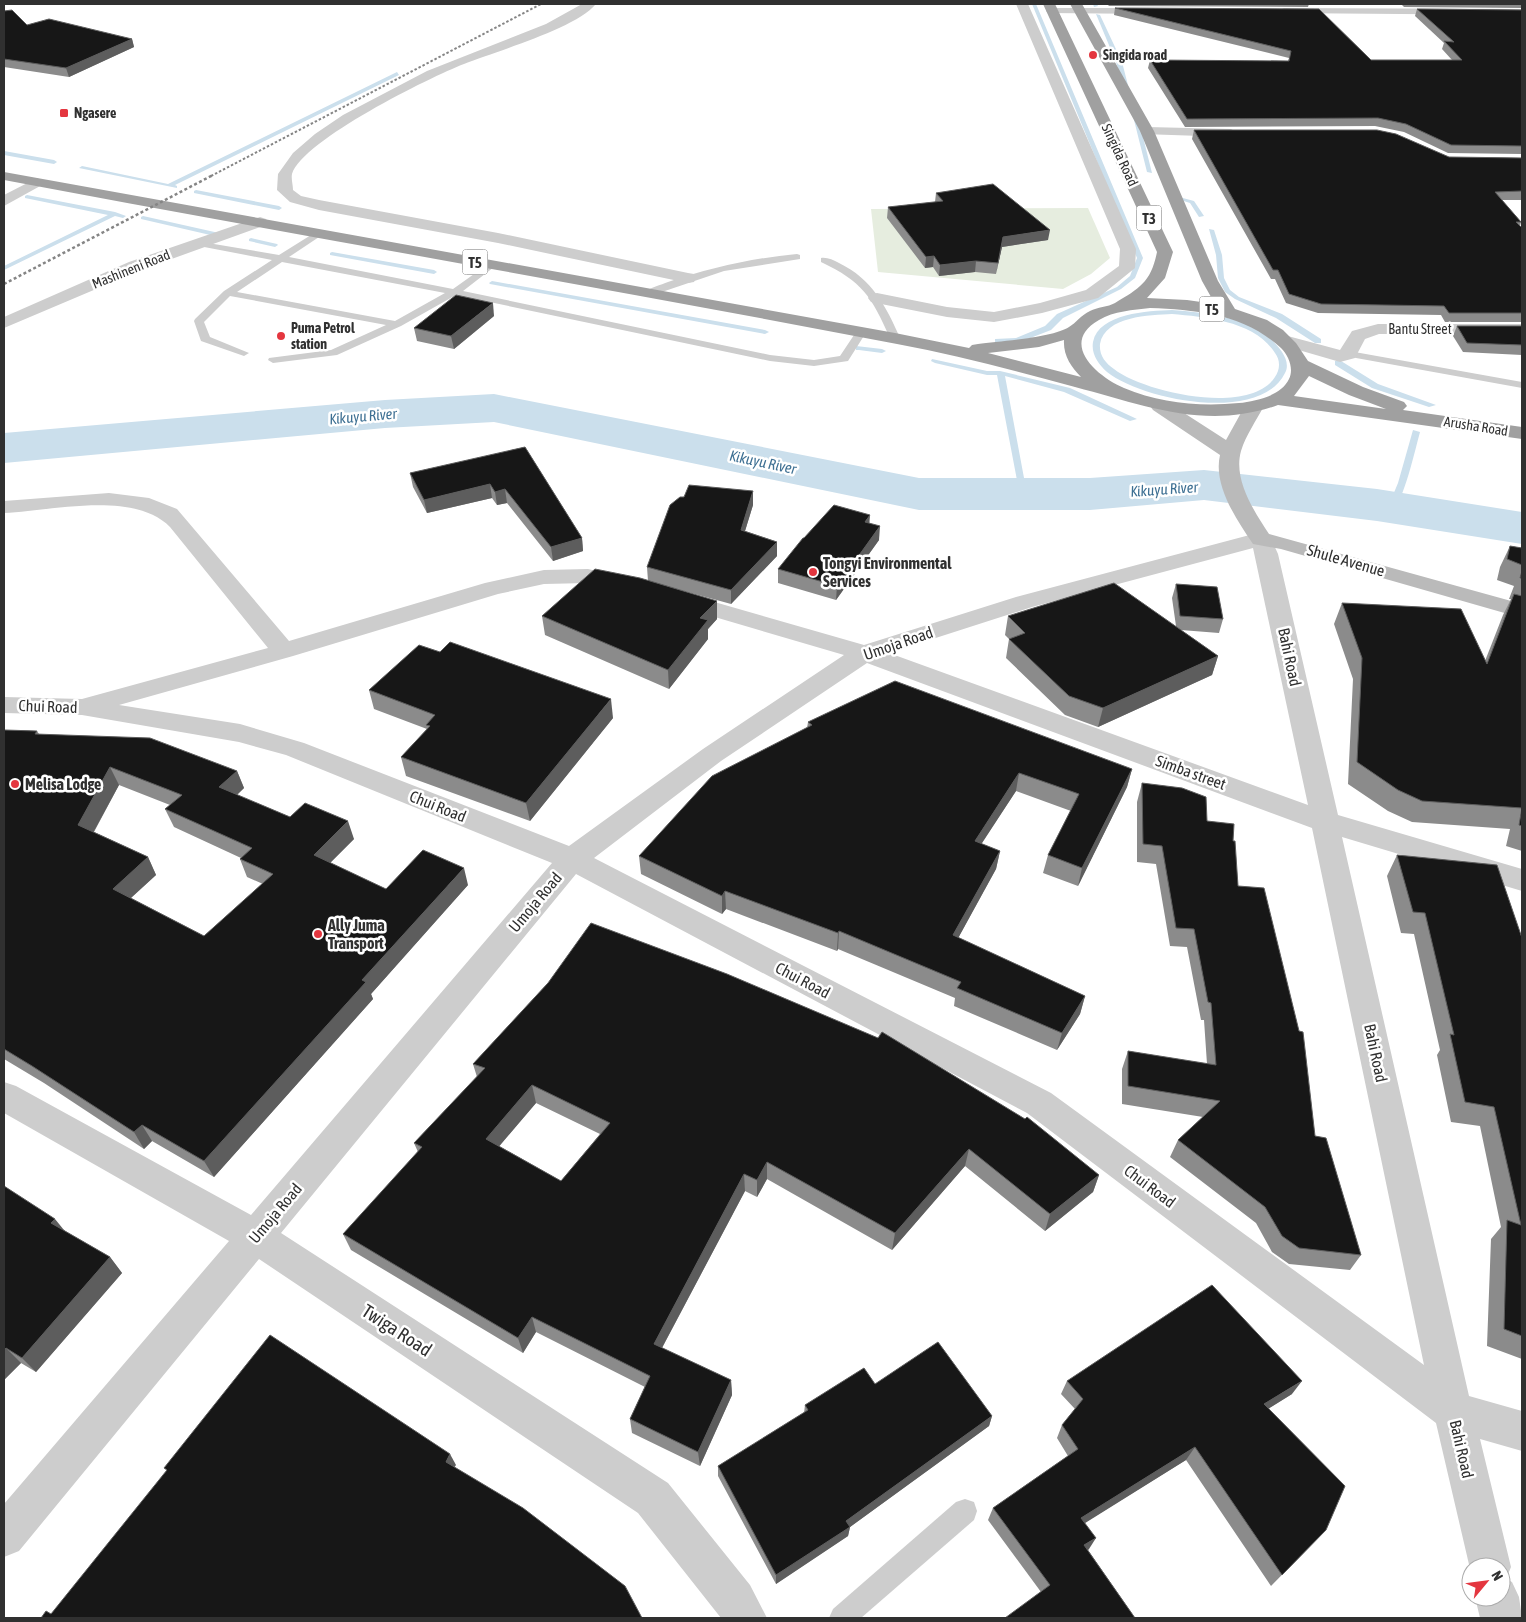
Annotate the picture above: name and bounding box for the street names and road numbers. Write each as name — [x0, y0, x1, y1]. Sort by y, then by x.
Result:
street label: Singida Road — [1099, 121, 1141, 189]
road number: T3 — [1136, 206, 1162, 230]
street label: Mashineni Road — [90, 246, 172, 292]
road number: T5 — [462, 250, 488, 274]
road number: T5 — [1200, 296, 1224, 322]
street label: Bantu Street — [1388, 321, 1452, 337]
street label: Arusha Road — [1443, 413, 1509, 439]
street label: Shule Avenue — [1305, 540, 1387, 580]
street label: Umoja Road — [861, 623, 935, 664]
street label: Bahi Road — [1275, 626, 1305, 688]
street label: Chui Road — [18, 696, 78, 716]
street label: Simba street — [1154, 751, 1229, 793]
street label: Chui Road — [407, 787, 469, 825]
street label: Umoja Road — [505, 869, 566, 936]
street label: Chui Road — [773, 958, 833, 1002]
street label: Bahi Road — [1361, 1022, 1391, 1084]
street label: Chui Road — [1121, 1161, 1179, 1211]
street label: Umoja Road — [245, 1180, 306, 1247]
street label: Twiga Road — [358, 1299, 436, 1361]
street label: Bahi Road — [1447, 1418, 1477, 1480]

